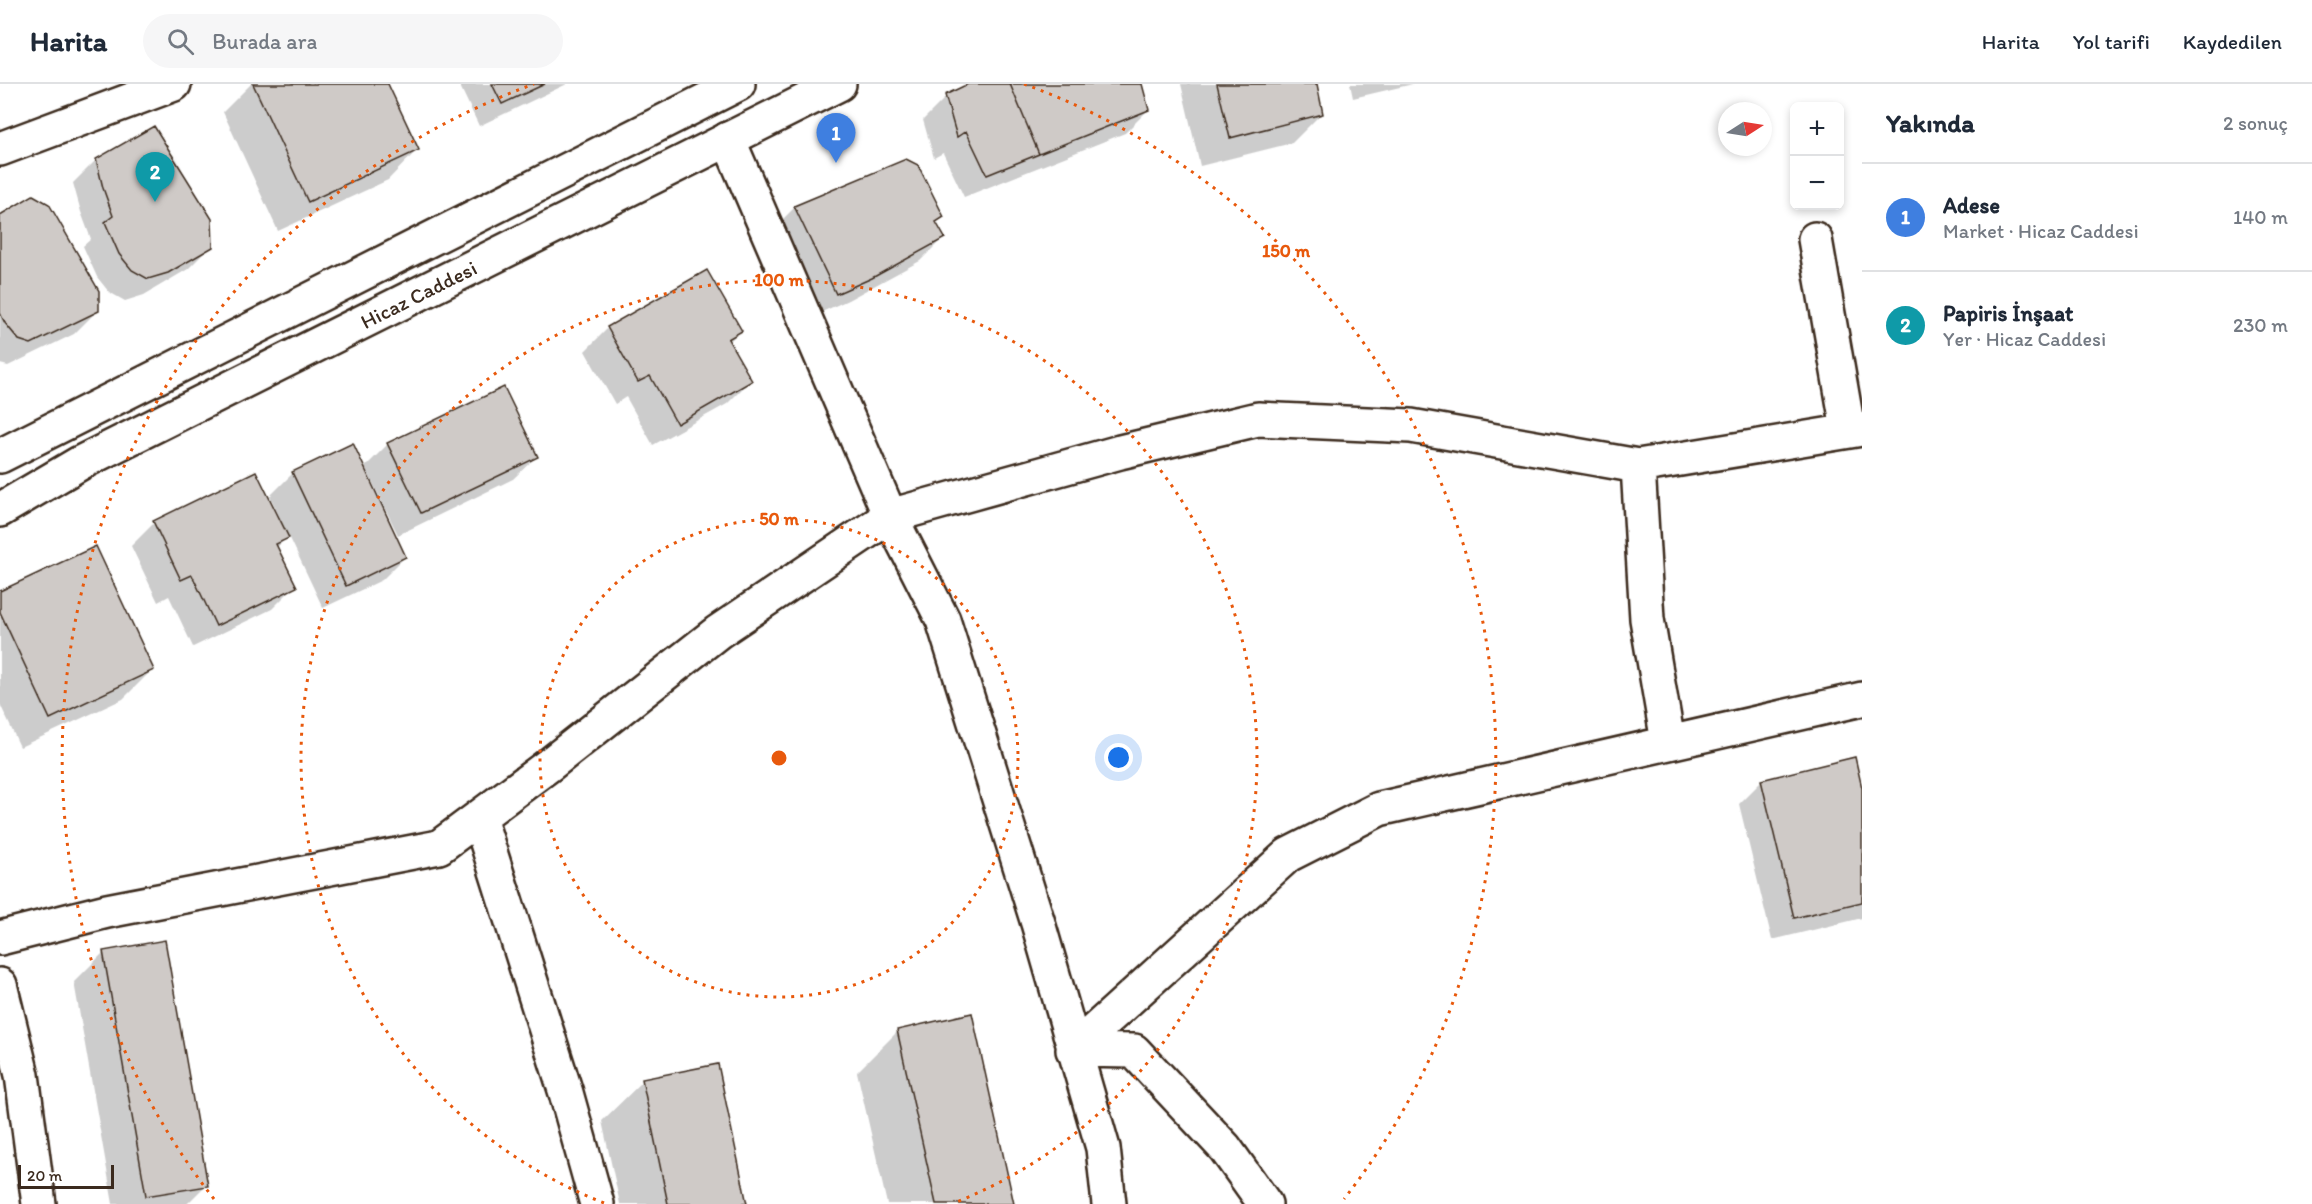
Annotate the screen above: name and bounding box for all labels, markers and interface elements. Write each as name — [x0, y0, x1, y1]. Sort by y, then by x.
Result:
search box — [143, 14, 563, 68]
text: Harita — [30, 24, 107, 58]
icon: search — [164, 25, 197, 58]
text: Burada ara — [212, 28, 317, 55]
text: Harita — [1982, 29, 2040, 54]
text: Yol tarifi — [2073, 29, 2150, 54]
text: Kaydedilen — [2183, 29, 2282, 54]
north arrow — [1718, 102, 1772, 156]
map controls — [1790, 102, 1844, 210]
button: + — [1790, 102, 1844, 156]
text: Yakında — [1886, 107, 1975, 139]
text: 2 sonuç — [2223, 111, 2288, 135]
pin: 1 — [816, 113, 856, 163]
pin: 2 — [136, 152, 174, 202]
button: − — [1790, 156, 1844, 210]
text: Adese — [1943, 192, 2000, 219]
text: 1 — [1901, 205, 1910, 229]
text: 140 m — [2233, 205, 2288, 229]
text: Market · Hicaz Caddesi — [1943, 219, 2139, 243]
text: 150 m — [1262, 240, 1311, 262]
street label: Hicaz Caddesi — [356, 255, 481, 333]
text: 100 m — [754, 269, 805, 291]
text: Papiris İnşaat — [1943, 300, 2073, 327]
text: 2 — [1900, 313, 1911, 337]
text: 230 m — [2233, 313, 2288, 337]
text: Yer · Hicaz Caddesi — [1943, 327, 2106, 351]
text: 50 m — [759, 508, 800, 530]
your location — [1104, 743, 1133, 772]
centre of rings — [769, 748, 789, 768]
scale bar — [18, 1162, 114, 1190]
text: 20 m — [27, 1166, 62, 1185]

